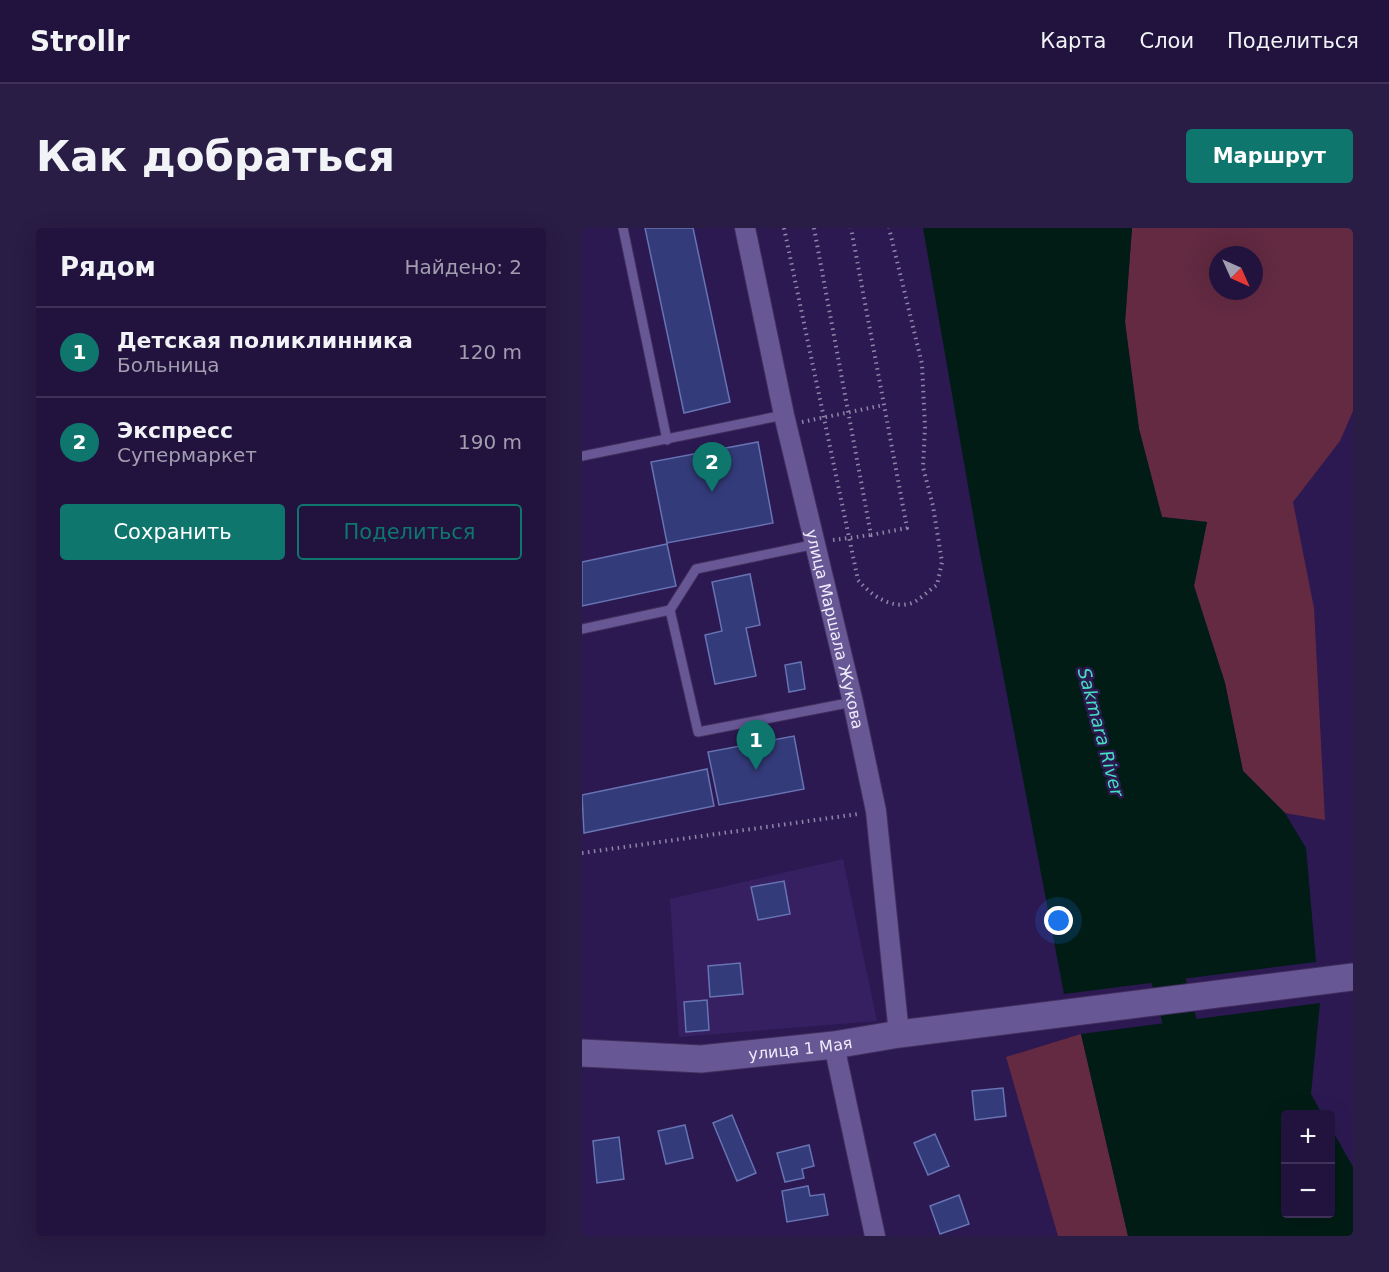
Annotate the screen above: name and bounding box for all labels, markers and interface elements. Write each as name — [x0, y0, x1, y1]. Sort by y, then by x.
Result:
text: Strollr — [30, 25, 130, 58]
text: Карта — [1040, 29, 1106, 53]
text: Слои — [1139, 29, 1194, 53]
text: Поделиться — [1227, 29, 1359, 53]
button: Маршрут — [1186, 129, 1353, 183]
text: Как добраться — [36, 132, 395, 181]
north arrow — [1209, 246, 1263, 300]
text: Рядом — [60, 252, 156, 282]
text: Найдено: 2 — [404, 255, 522, 279]
text: Детская поликлинника — [117, 328, 413, 353]
text: 1 — [73, 340, 86, 364]
text: 120 m — [458, 340, 522, 364]
text: Больница — [117, 353, 219, 377]
text: Экспресс — [117, 418, 233, 443]
text: 2 — [73, 430, 86, 454]
text: 190 m — [458, 430, 522, 454]
pin: 2 — [692, 442, 732, 492]
text: Супермаркет — [117, 443, 257, 467]
button: Сохранить — [60, 504, 285, 560]
button: Поделиться — [297, 504, 522, 560]
street label: улица Маршала Жукова — [802, 527, 868, 731]
water label: Sakmara River — [1074, 665, 1129, 800]
pin: 1 — [736, 720, 776, 770]
your location — [1044, 906, 1073, 935]
street label: улица 1 Мая — [747, 1033, 854, 1063]
map controls — [1281, 1110, 1335, 1218]
button: + — [1281, 1110, 1335, 1164]
button: − — [1281, 1164, 1335, 1218]

